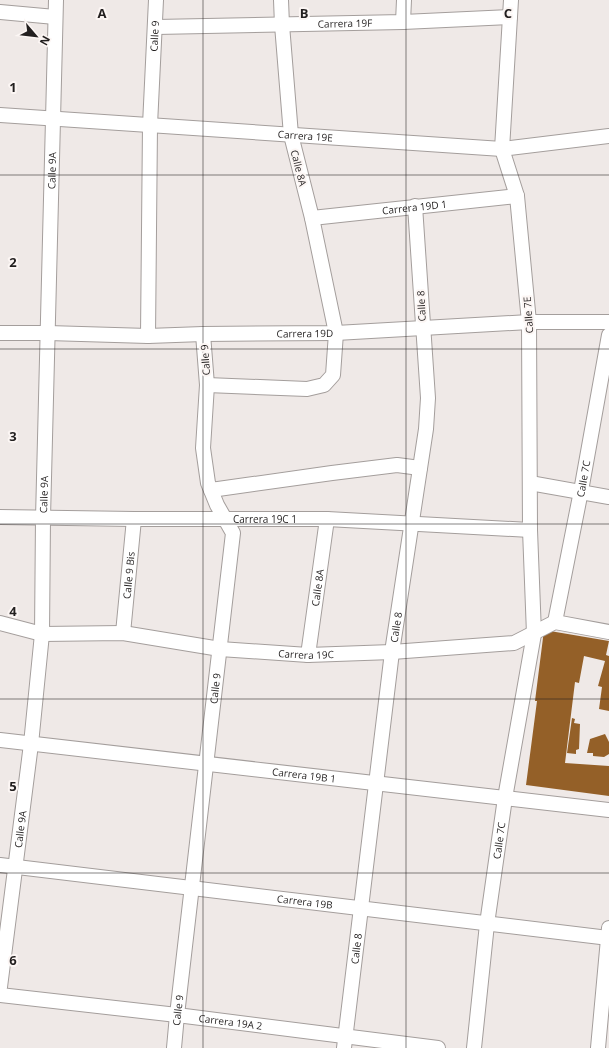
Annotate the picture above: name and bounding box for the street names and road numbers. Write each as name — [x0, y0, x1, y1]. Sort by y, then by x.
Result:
street label: Carrera 19F — [318, 16, 372, 31]
street label: Calle 9 — [147, 20, 162, 52]
street label: Carrera 19E — [277, 127, 333, 145]
street label: Calle 8A — [288, 148, 310, 188]
street label: Calle 9A — [44, 151, 59, 189]
street label: Carrera 19D 1 — [381, 197, 447, 217]
street label: Calle 8 — [413, 290, 429, 322]
street label: Calle 7E — [520, 296, 536, 334]
street label: Carrera 19D — [277, 326, 333, 340]
street label: Calle 9 — [197, 344, 213, 376]
street label: Calle 7C — [573, 459, 593, 498]
street label: Calle 9A — [36, 475, 51, 513]
street label: Carrera 19C 1 — [233, 512, 297, 526]
street label: Calle 9 Bis — [119, 551, 138, 599]
street label: Calle 8A — [308, 568, 327, 607]
street label: Calle 8 — [387, 611, 405, 644]
street label: Carrera 19C — [278, 646, 334, 662]
street label: Calle 9 — [206, 672, 224, 704]
street label: Carrera 19B 1 — [271, 764, 337, 786]
street label: Calle 9A — [11, 809, 30, 849]
street label: Calle 7C — [489, 821, 508, 860]
street label: Carrera 19B — [276, 891, 333, 912]
street label: Calle 8 — [347, 932, 365, 965]
street label: Calle 9 — [169, 994, 186, 1026]
street label: Carrera 19A 2 — [198, 1011, 263, 1033]

